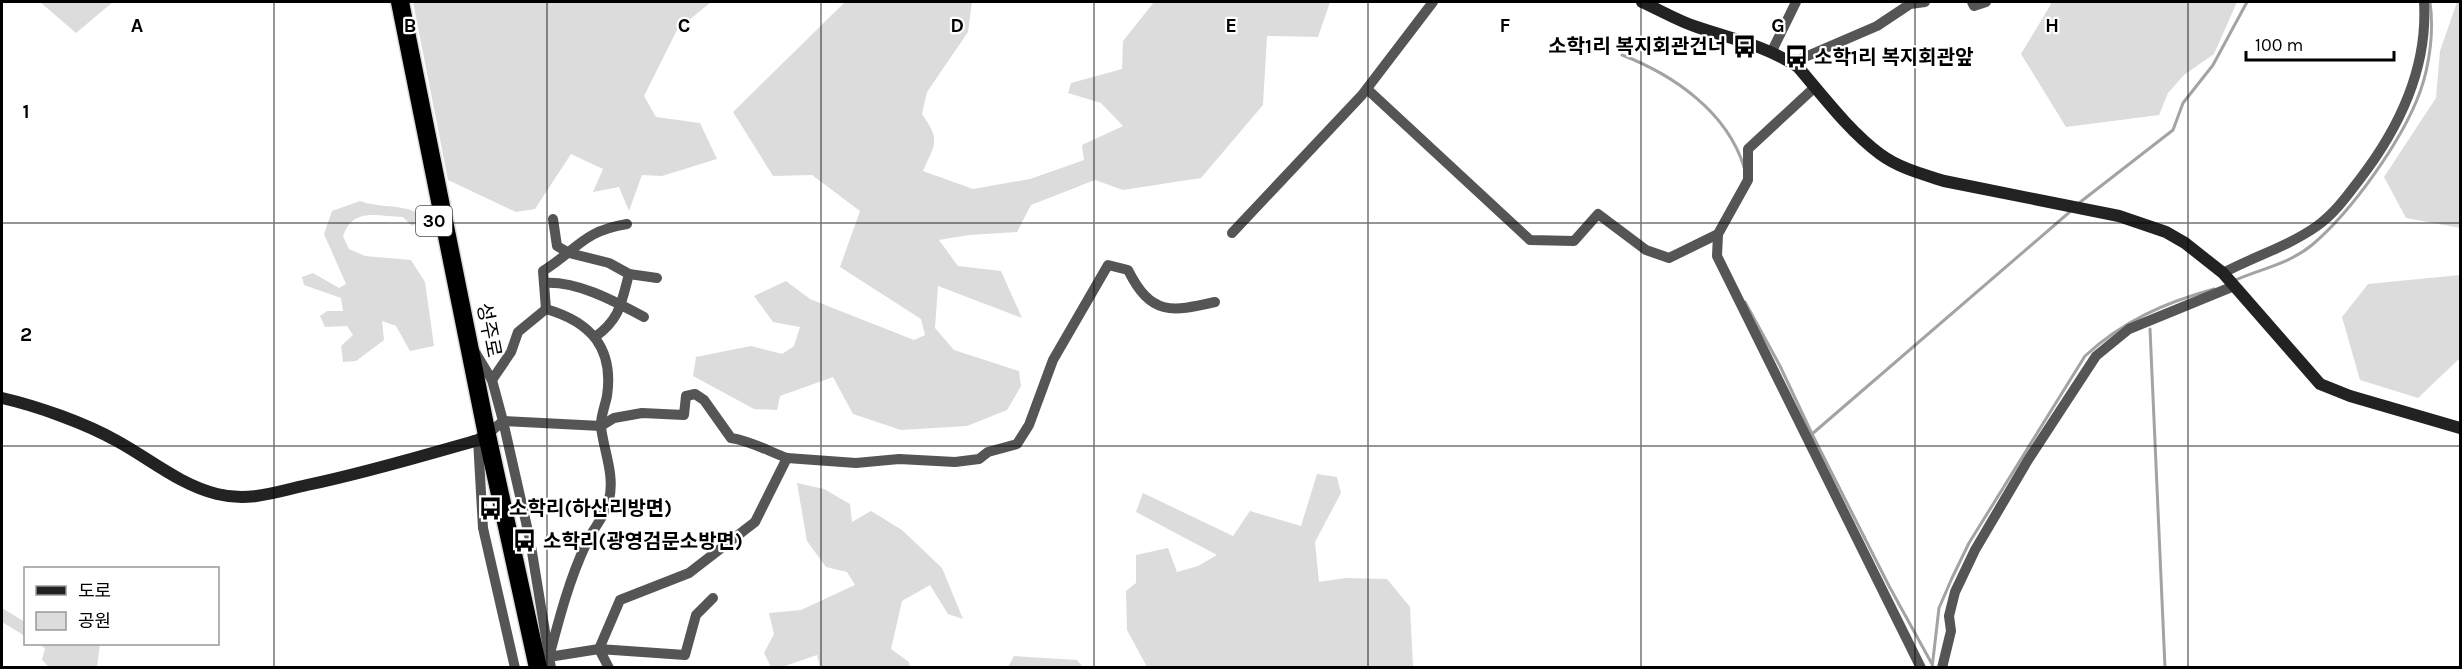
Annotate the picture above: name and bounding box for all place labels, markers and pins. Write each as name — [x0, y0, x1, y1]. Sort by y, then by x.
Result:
bus stop icon: 소학1리 복지회관건너 — [1731, 33, 1757, 59]
place label: 소학1리 복지회관건너 — [1548, 35, 1726, 58]
bus stop icon: 소학1리 복지회관앞 — [1783, 44, 1809, 70]
place label: 소학1리 복지회관앞 — [1814, 46, 1974, 69]
bus stop icon: 소학리(하산리방면) — [478, 495, 504, 521]
place label: 소학리(하산리방면) — [509, 497, 672, 520]
bus stop icon: 소학리(광영검문소방면) — [512, 528, 538, 554]
place label: 소학리(광영검문소방면) — [543, 530, 743, 553]

